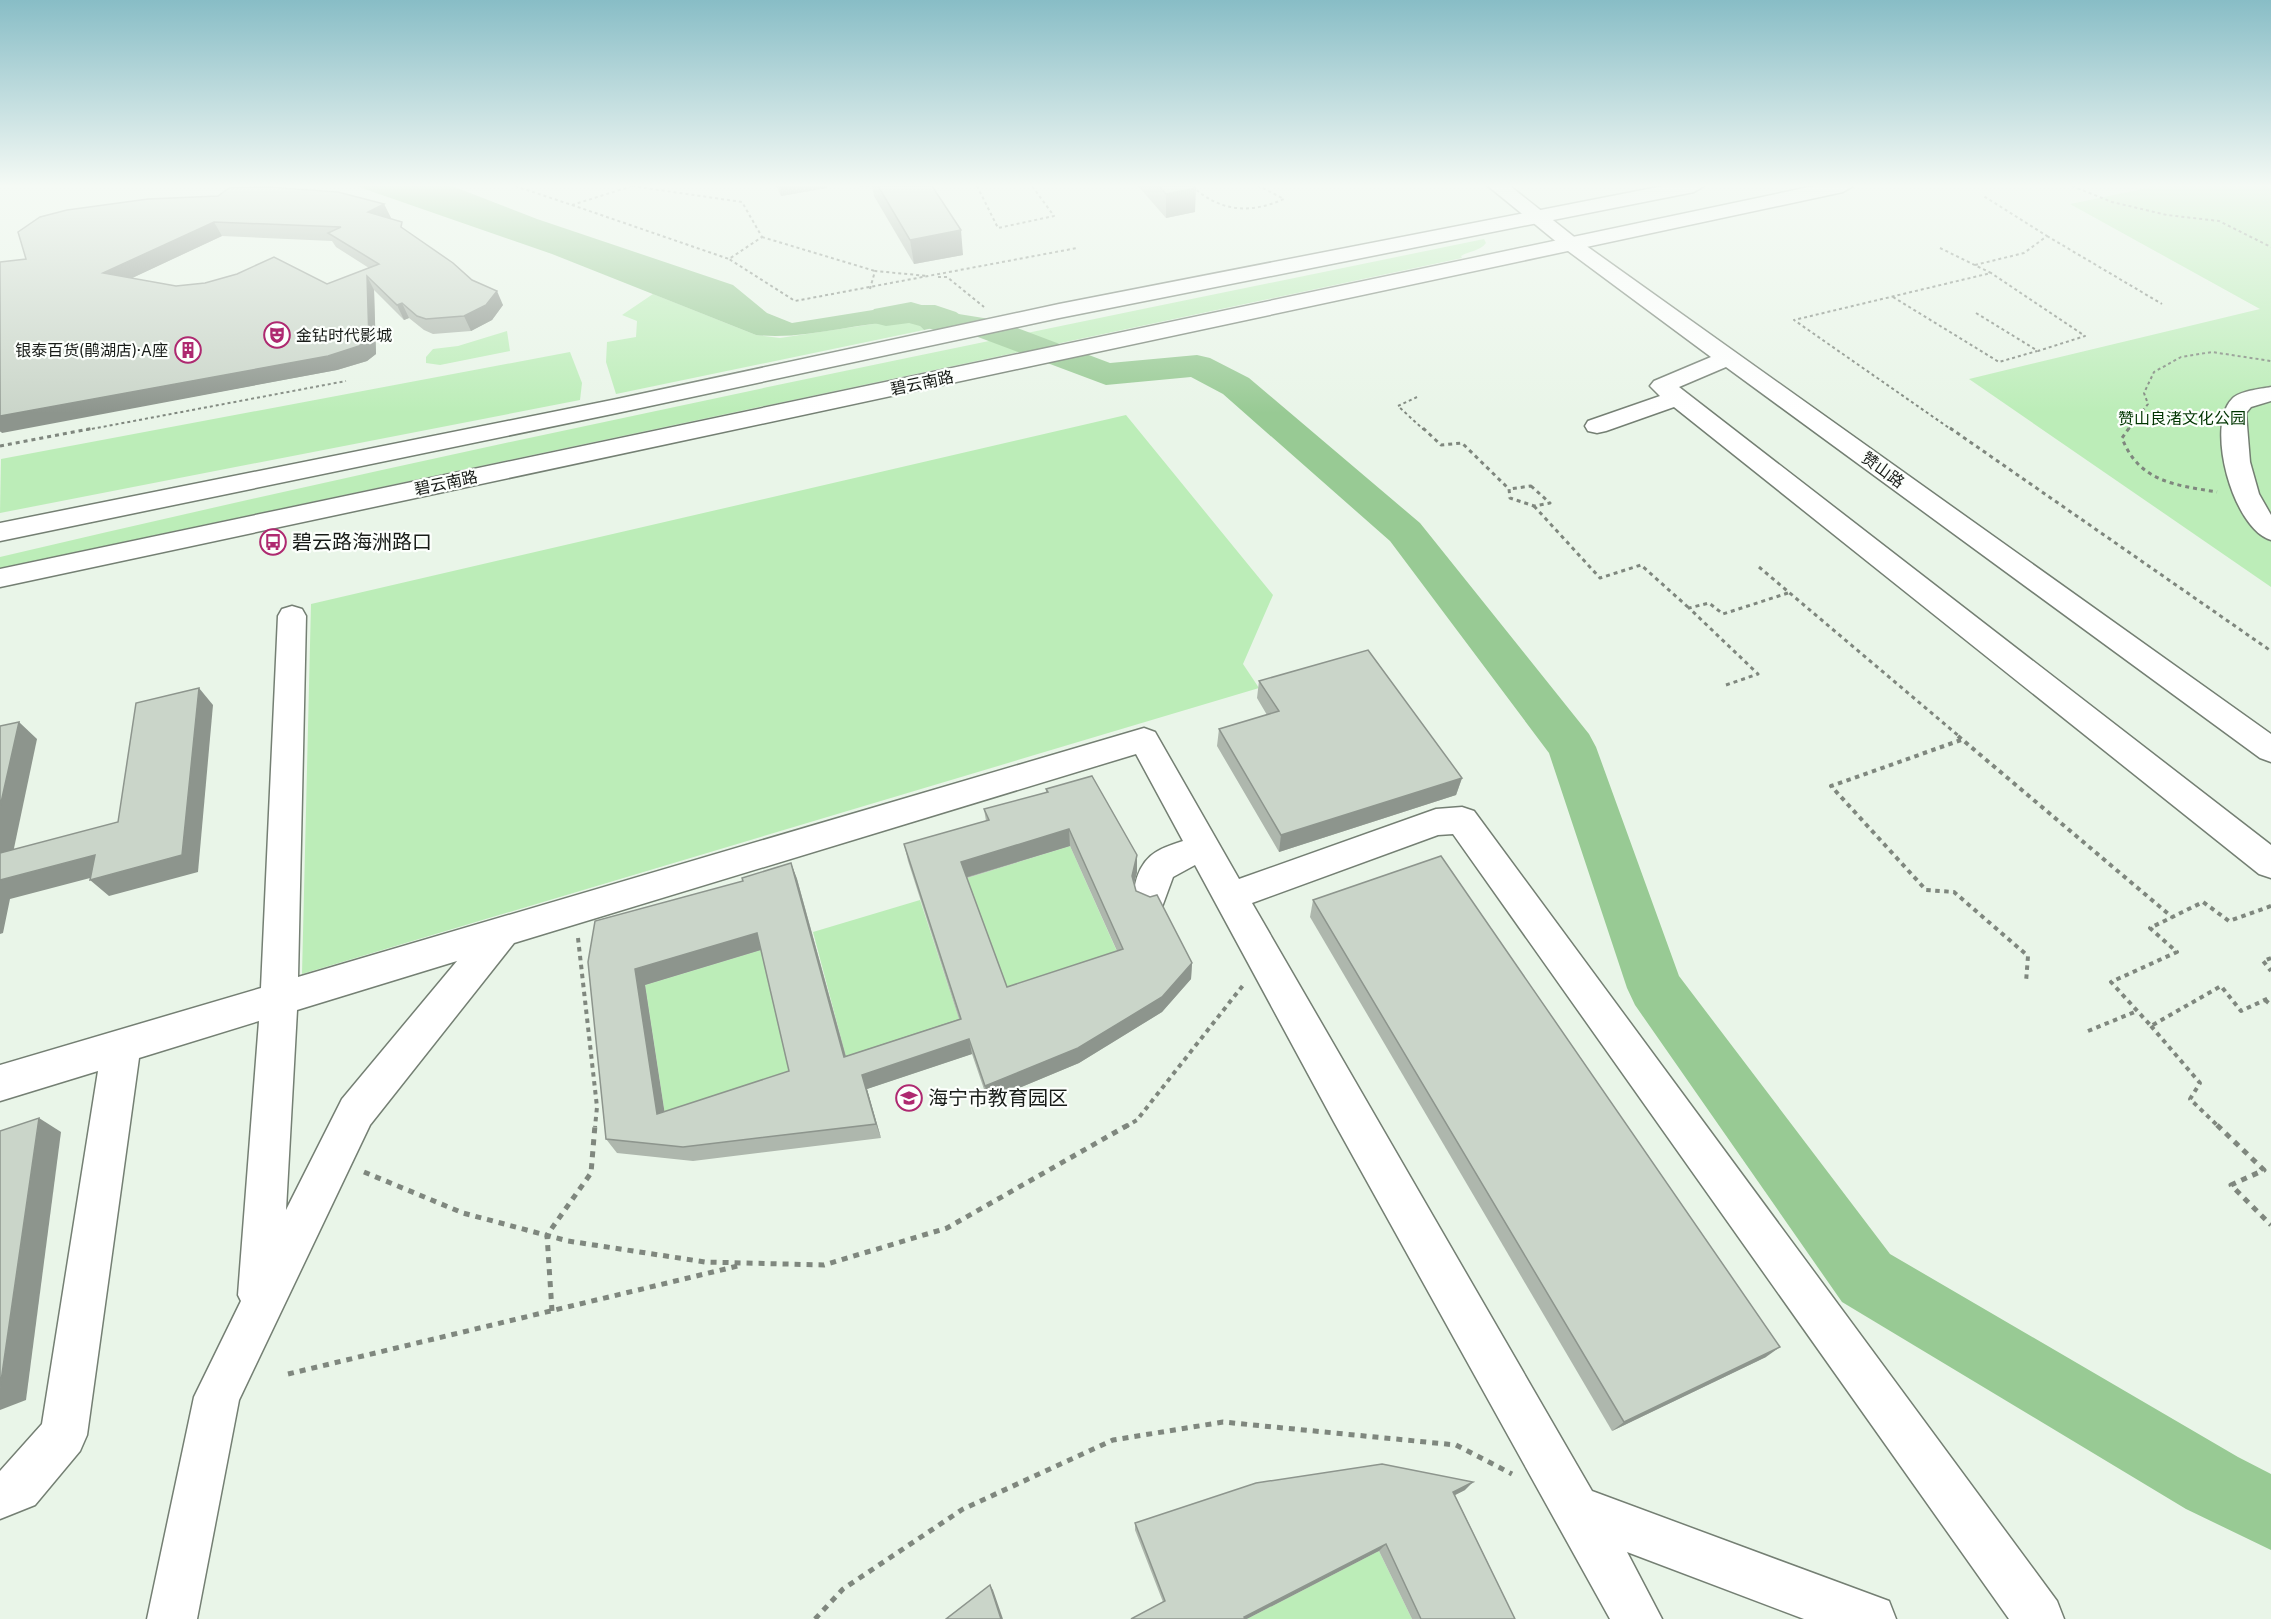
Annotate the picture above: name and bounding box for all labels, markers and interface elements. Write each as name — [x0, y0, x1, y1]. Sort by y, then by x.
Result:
theatre icon: 金钻时代影城 — [262, 320, 292, 350]
place label: 金钻时代影城 — [296, 326, 392, 345]
building icon: 银泰百货(鹃湖店)·A座 — [173, 335, 203, 365]
place label: 银泰百货(鹃湖店)·A座 — [15, 341, 168, 360]
street label: 碧云南路 — [889, 367, 955, 399]
park label: 赞山良渚文化公园 — [2118, 409, 2246, 428]
street label: 赞山路 — [1858, 448, 1908, 492]
street label: 碧云南路 — [413, 467, 479, 499]
bus stop icon: 碧云路海洲路口 — [258, 527, 288, 557]
place label: 碧云路海洲路口 — [292, 530, 432, 554]
school or university icon: 海宁市教育园区 — [894, 1083, 924, 1113]
place label: 海宁市教育园区 — [928, 1086, 1068, 1110]

